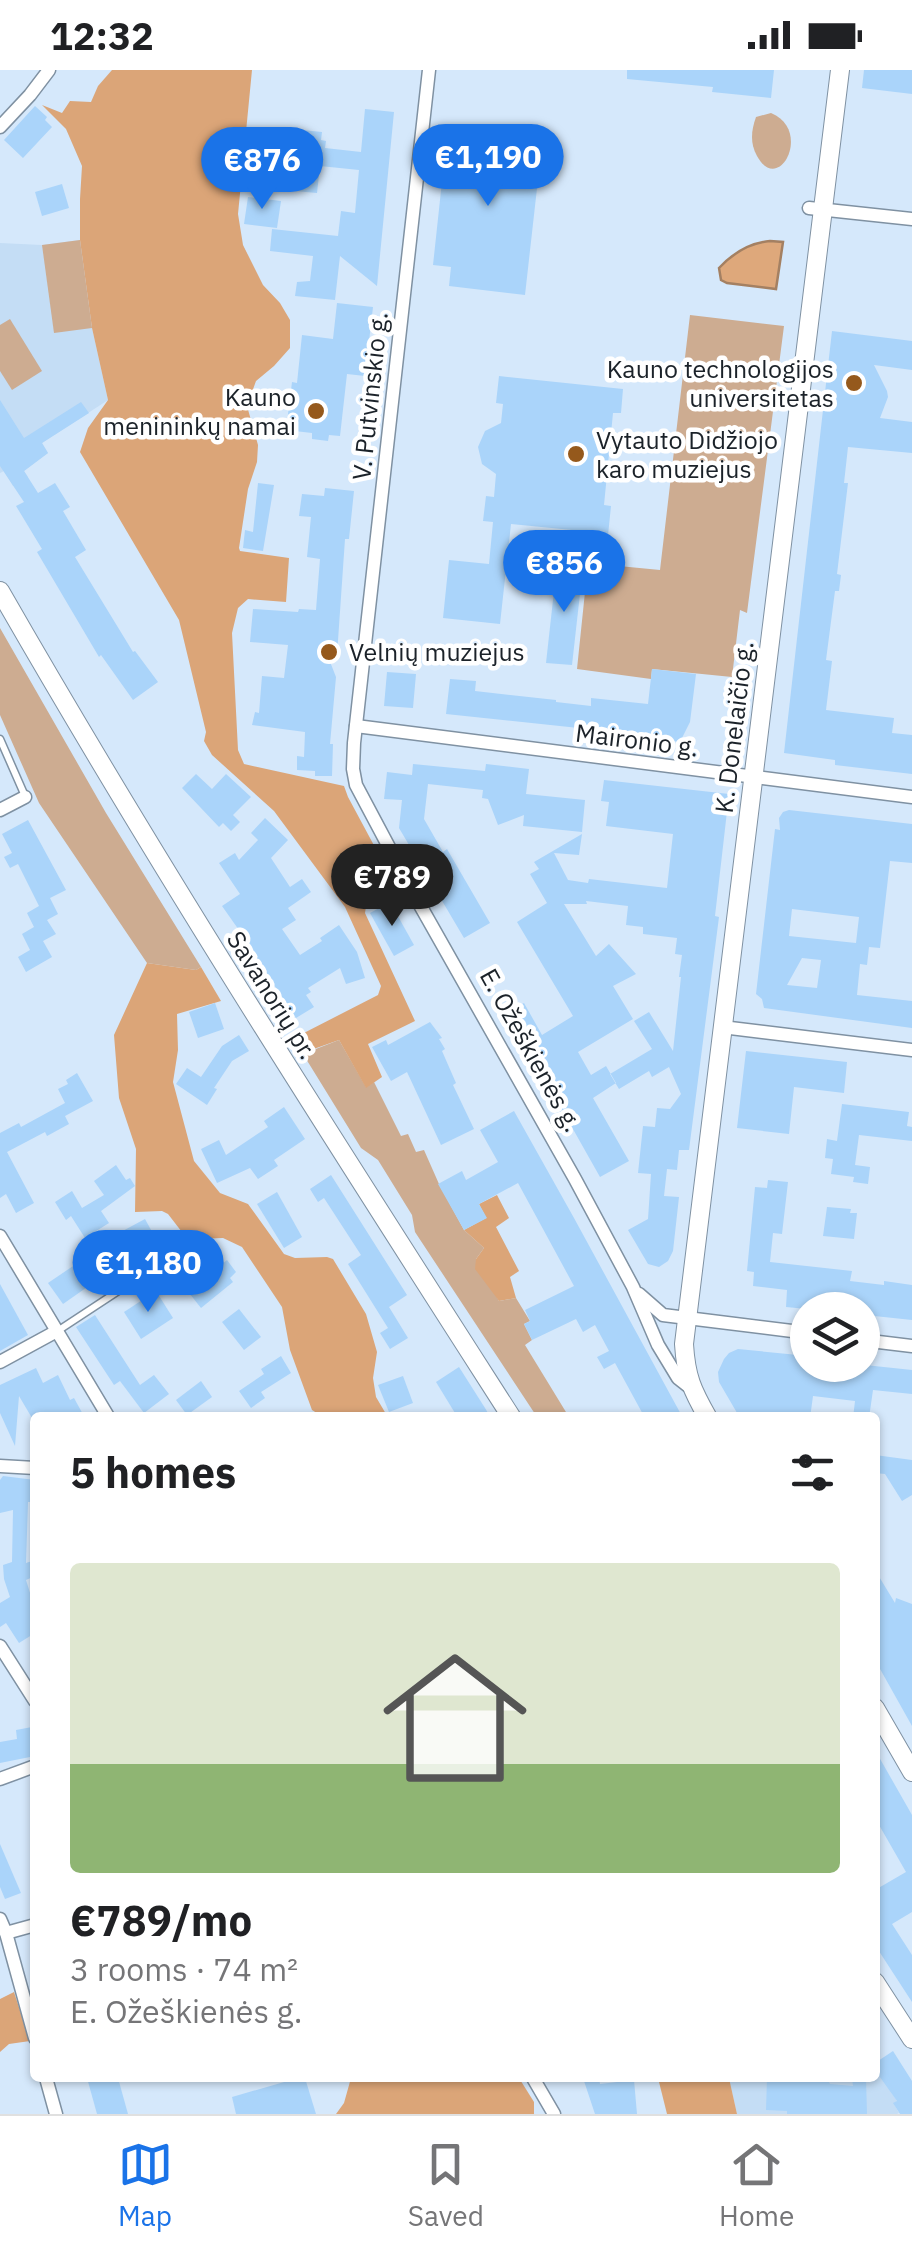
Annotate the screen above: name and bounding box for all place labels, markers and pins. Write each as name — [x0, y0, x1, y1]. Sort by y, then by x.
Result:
pin: €1,190 — [407, 124, 569, 209]
pin: €876 — [203, 127, 321, 212]
place label: Kauno technologijos universitetas — [607, 352, 834, 414]
marker: Kauno technologijos universitetas — [843, 372, 865, 394]
place label: Kauno menininkų namai — [103, 380, 296, 442]
marker: Kauno menininkų namai — [305, 400, 327, 422]
place label: Vytauto Didžiojo karo muziejus — [596, 423, 778, 485]
marker: Vytauto Didžiojo karo muziejus — [565, 443, 587, 465]
pin: €856 — [505, 530, 623, 615]
place label: Velnių muziejus — [349, 635, 525, 668]
marker: Velnių muziejus — [318, 641, 340, 663]
pin: €789 — [333, 844, 451, 929]
pin: €1,180 — [67, 1230, 229, 1315]

